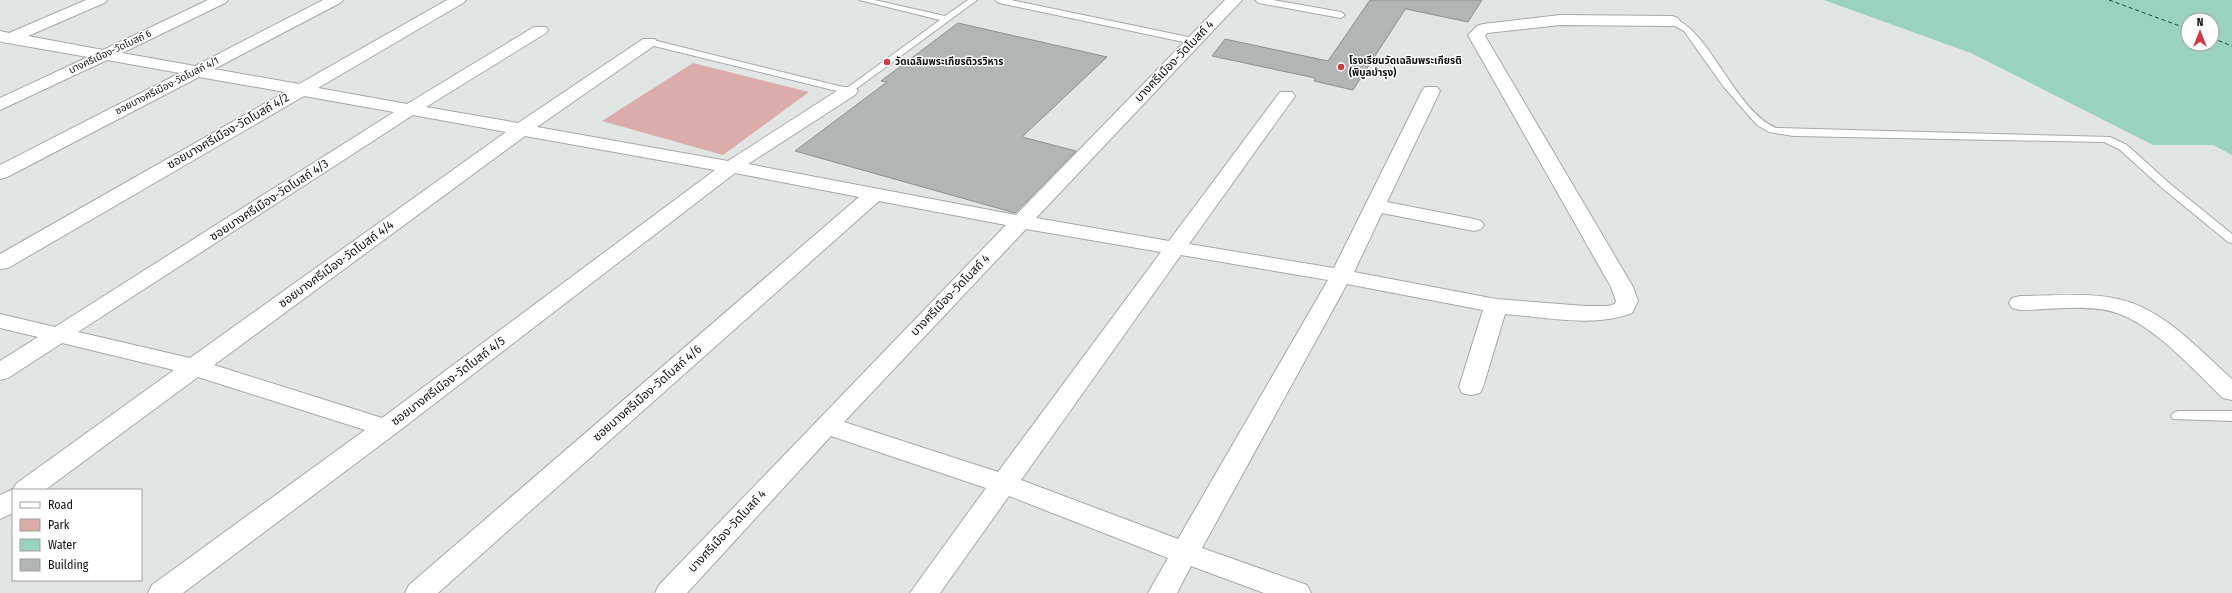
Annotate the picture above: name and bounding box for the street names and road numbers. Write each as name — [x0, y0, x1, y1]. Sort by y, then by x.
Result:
street label: บางศรีเมือง-วัดโบสถ์ 4 — [1132, 17, 1216, 105]
street label: บางศรีเมือง-วัดโบสถ์ 6 — [67, 28, 153, 76]
street label: ซอยบางศรีเมือง-วัดโบสถ์ 4/1 — [113, 55, 221, 117]
street label: ซอยบางศรีเมือง-วัดโบสถ์ 4/2 — [165, 90, 291, 172]
street label: ซอยบางศรีเมือง-วัดโบสถ์ 4/3 — [207, 156, 331, 244]
street label: ซอยบางศรีเมือง-วัดโบสถ์ 4/4 — [276, 217, 396, 310]
street label: บางศรีเมือง-วัดโบสถ์ 4 — [908, 251, 992, 339]
street label: ซอยบางศรีเมือง-วัดโบสถ์ 4/5 — [388, 333, 508, 428]
street label: ซอยบางศรีเมือง-วัดโบสถ์ 4/6 — [590, 342, 704, 444]
street label: บางศรีเมือง-วัดโบสถ์ 4 — [685, 487, 769, 575]

